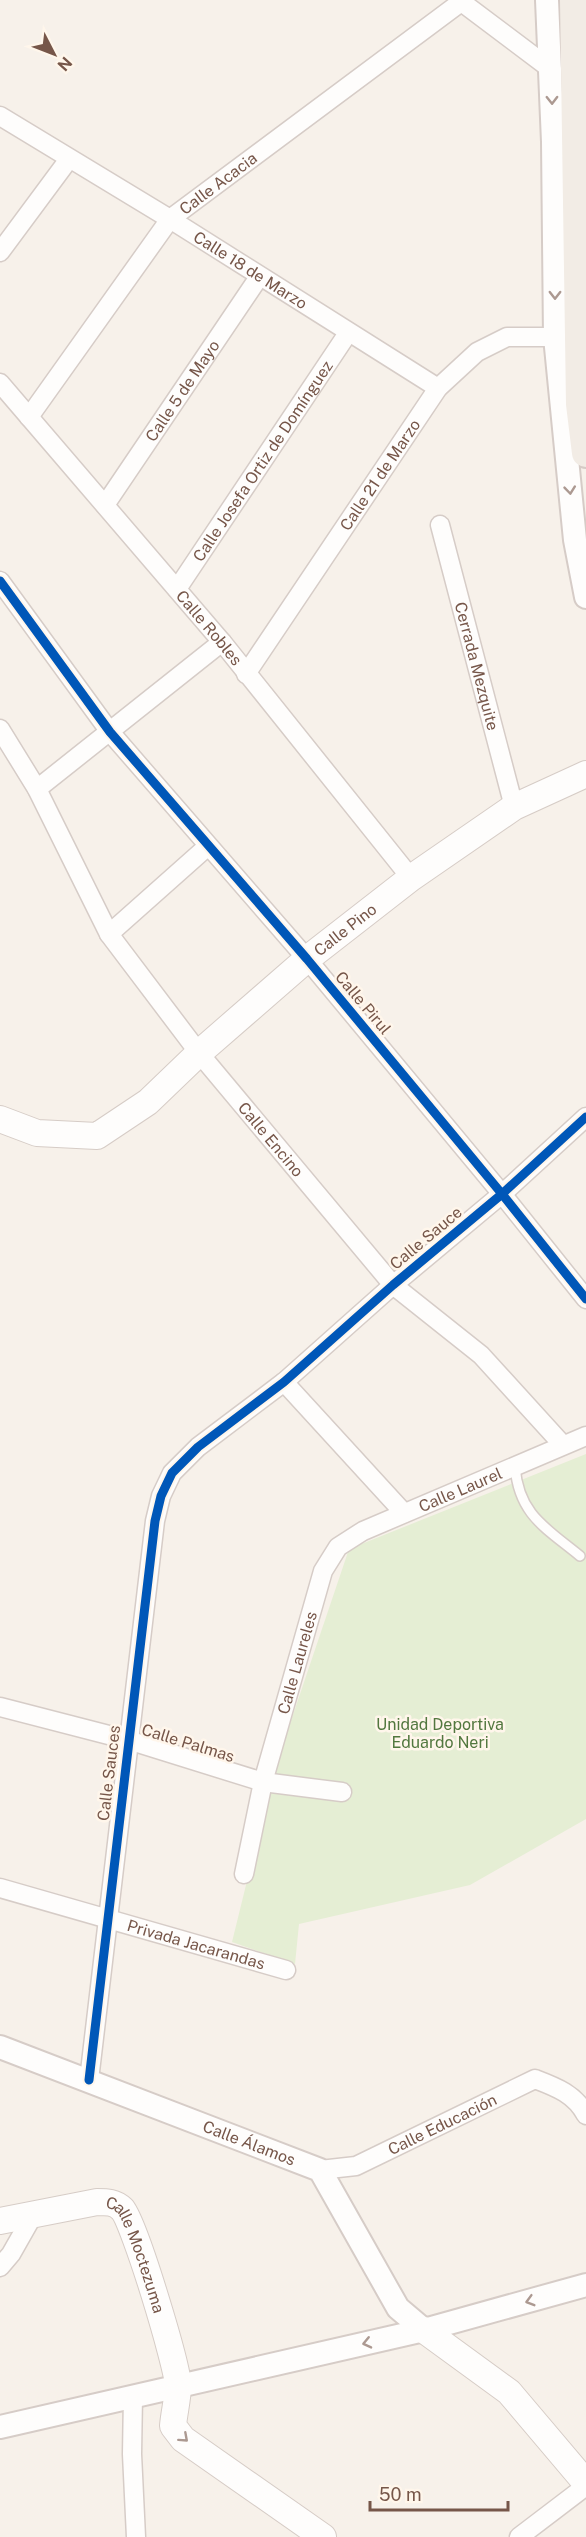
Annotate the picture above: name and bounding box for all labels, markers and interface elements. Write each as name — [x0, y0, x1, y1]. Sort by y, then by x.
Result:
north arrow — [24, 24, 84, 84]
text: N — [54, 53, 76, 75]
one-way arrow — [546, 96, 559, 105]
street label: Calle Acacia — [176, 148, 260, 218]
street label: Calle 18 de Marzo — [190, 227, 311, 313]
one-way arrow — [548, 291, 561, 300]
street label: Calle 5 de Mayo — [141, 336, 223, 445]
street label: Calle Josefa Ortiz de Domínguez — [189, 357, 337, 565]
street label: Calle 21 de Marzo — [336, 416, 424, 534]
one-way arrow — [563, 485, 576, 494]
street label: Calle Robles — [172, 586, 246, 669]
street label: Cerrada Mezquite — [451, 600, 503, 732]
street label: Calle Pino — [310, 899, 380, 960]
street label: Calle Pirul — [331, 968, 395, 1038]
street label: Calle Encino — [234, 1098, 308, 1180]
street label: Calle Sauce — [386, 1202, 466, 1274]
street label: Calle Laurel — [416, 1463, 505, 1516]
street label: Calle Laureles — [273, 1609, 321, 1716]
park label: Unidad Deportiva Eduardo Neri — [376, 1715, 504, 1752]
street label: Calle Palmas — [139, 1720, 237, 1766]
street label: Calle Sauces — [94, 1724, 124, 1822]
street label: Privada Jacarandas — [125, 1915, 267, 1973]
street label: Calle Educación — [385, 2090, 500, 2159]
street label: Calle Álamos — [200, 2116, 298, 2169]
street label: Calle Moctezuma — [104, 2193, 169, 2315]
one-way arrow — [525, 2293, 535, 2306]
one-way arrow — [363, 2335, 373, 2348]
one-way arrow — [178, 2431, 188, 2442]
scale bar — [370, 2474, 508, 2512]
text: 50 m — [379, 2484, 422, 2505]

